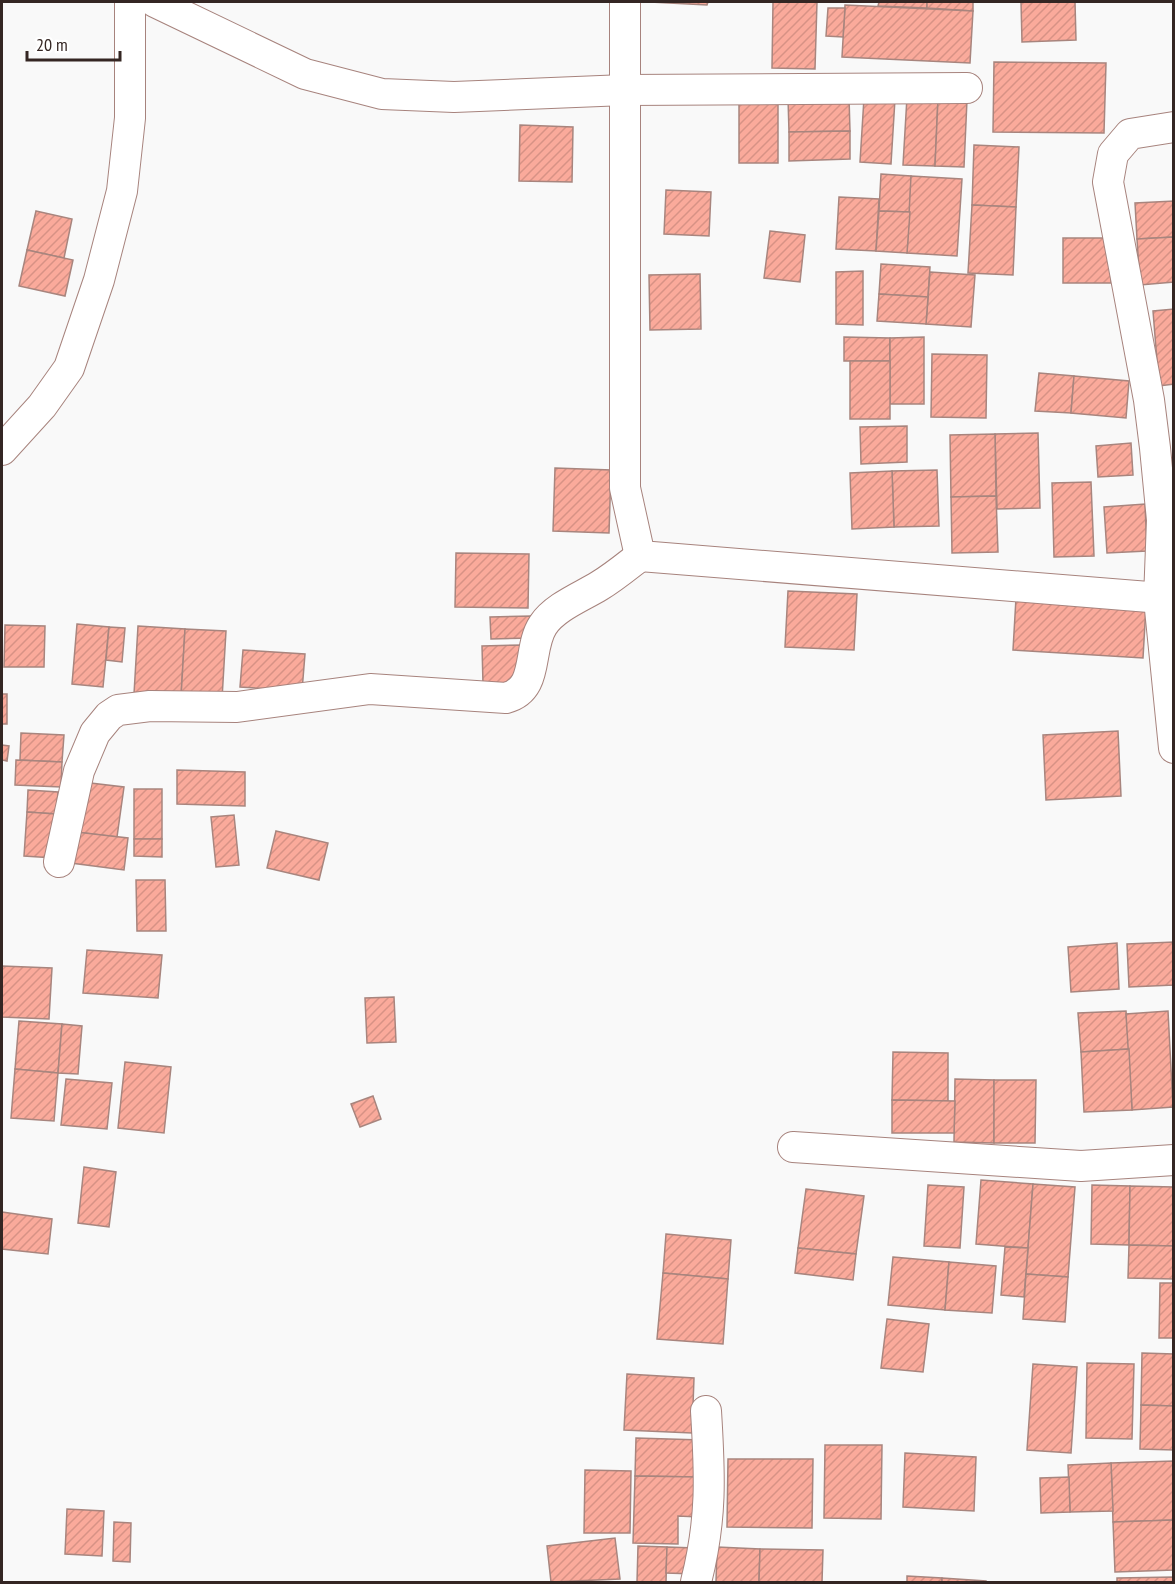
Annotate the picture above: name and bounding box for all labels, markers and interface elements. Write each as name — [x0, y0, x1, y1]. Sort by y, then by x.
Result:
scale bar — [27, 24, 120, 62]
text: 20 m — [36, 33, 68, 56]

